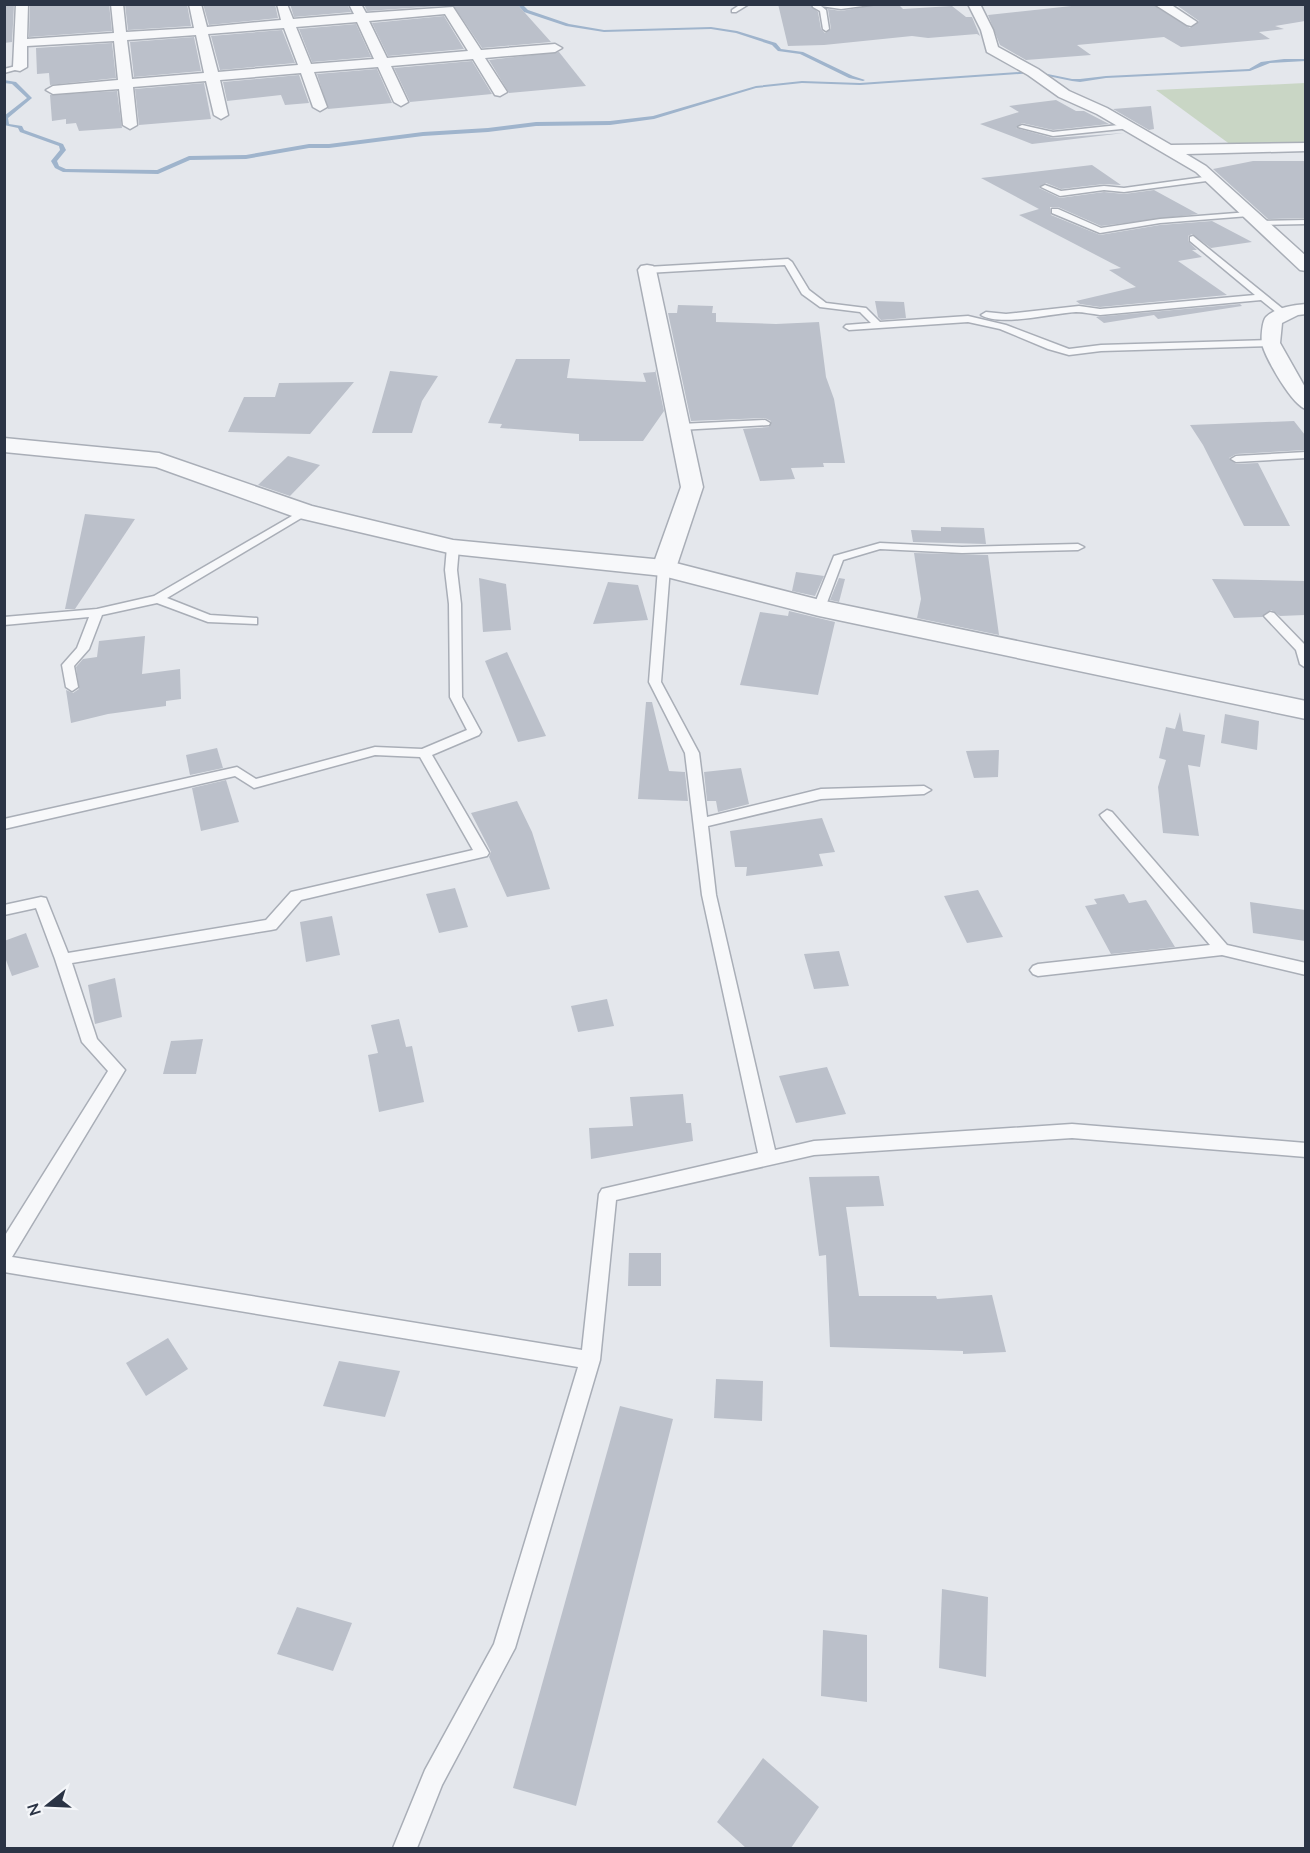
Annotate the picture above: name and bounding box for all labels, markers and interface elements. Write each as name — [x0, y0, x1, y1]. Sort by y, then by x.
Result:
north arrow — [18, 1775, 78, 1835]
text: N — [22, 1801, 45, 1818]

